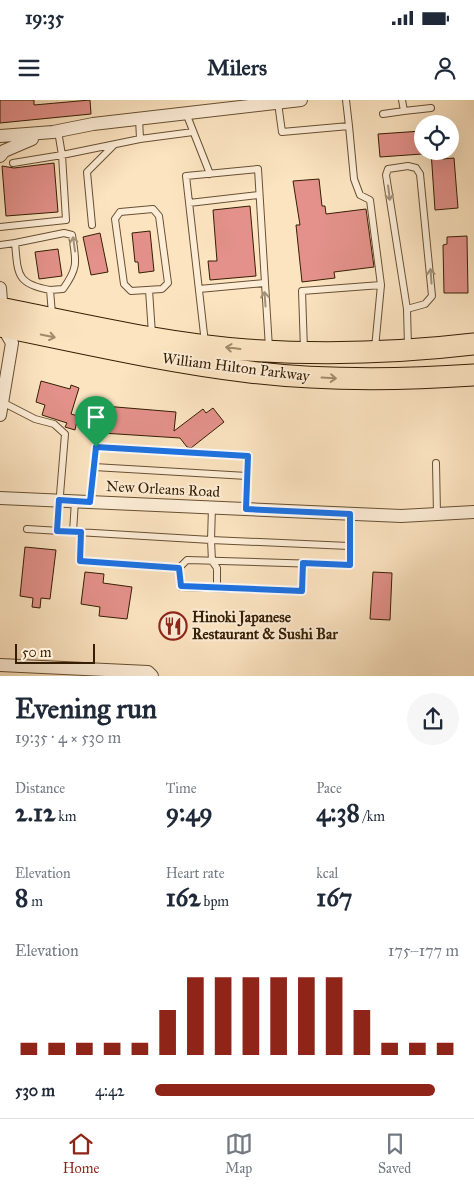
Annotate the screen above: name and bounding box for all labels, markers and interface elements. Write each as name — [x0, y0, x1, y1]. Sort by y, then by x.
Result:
text: 19:35 — [25, 6, 64, 29]
icon: menu — [15, 54, 43, 82]
text: Milers — [207, 54, 267, 81]
icon: person — [431, 54, 459, 82]
map controls — [414, 115, 459, 160]
button: locate — [414, 115, 459, 160]
one-way arrow — [384, 185, 394, 201]
one-way arrow — [68, 236, 78, 252]
one-way arrow — [426, 269, 435, 285]
one-way arrow — [261, 291, 270, 307]
one-way arrow — [39, 332, 55, 341]
one-way arrow — [226, 343, 242, 353]
street label: William Hilton Parkway — [161, 349, 312, 385]
one-way arrow — [321, 374, 337, 383]
pin — [75, 396, 117, 447]
icon: arrive — [82, 403, 110, 431]
street label: New Orleans Road — [106, 477, 221, 501]
place label: Hinoki Japanese Restaurant & Sushi Bar — [192, 608, 338, 643]
restaurant icon: Hinoki Japanese Restaurant & Sushi Bar — [158, 611, 188, 641]
scale bar — [15, 640, 95, 664]
text: 50 m — [22, 644, 51, 661]
text: Evening run — [15, 691, 157, 726]
button: share — [407, 693, 459, 745]
text: 19:35 · 4 × 530 m — [15, 728, 121, 747]
text: Distance — [15, 780, 65, 797]
text: Time — [166, 780, 197, 797]
text: Pace — [316, 780, 342, 797]
text: 2.12 — [15, 797, 55, 828]
text: 9:49 — [166, 797, 213, 828]
text: 4:38 — [316, 797, 360, 828]
text: km — [55, 808, 77, 825]
text: /km — [360, 808, 385, 825]
text: Elevation — [15, 865, 71, 882]
text: Heart rate — [166, 865, 225, 882]
text: kcal — [316, 865, 338, 882]
text: 8 — [15, 882, 28, 913]
text: 162 — [166, 882, 201, 913]
text: 167 — [316, 882, 352, 913]
text: m — [28, 893, 43, 910]
text: bpm — [201, 893, 229, 910]
text: Elevation — [15, 941, 79, 960]
text: 175–177 m — [388, 941, 459, 960]
text: 530 m — [15, 1081, 55, 1100]
text: 4:42 — [95, 1081, 125, 1100]
tab: Home — [63, 1130, 99, 1177]
tab: Map — [225, 1130, 253, 1177]
tab: Saved — [378, 1130, 411, 1177]

